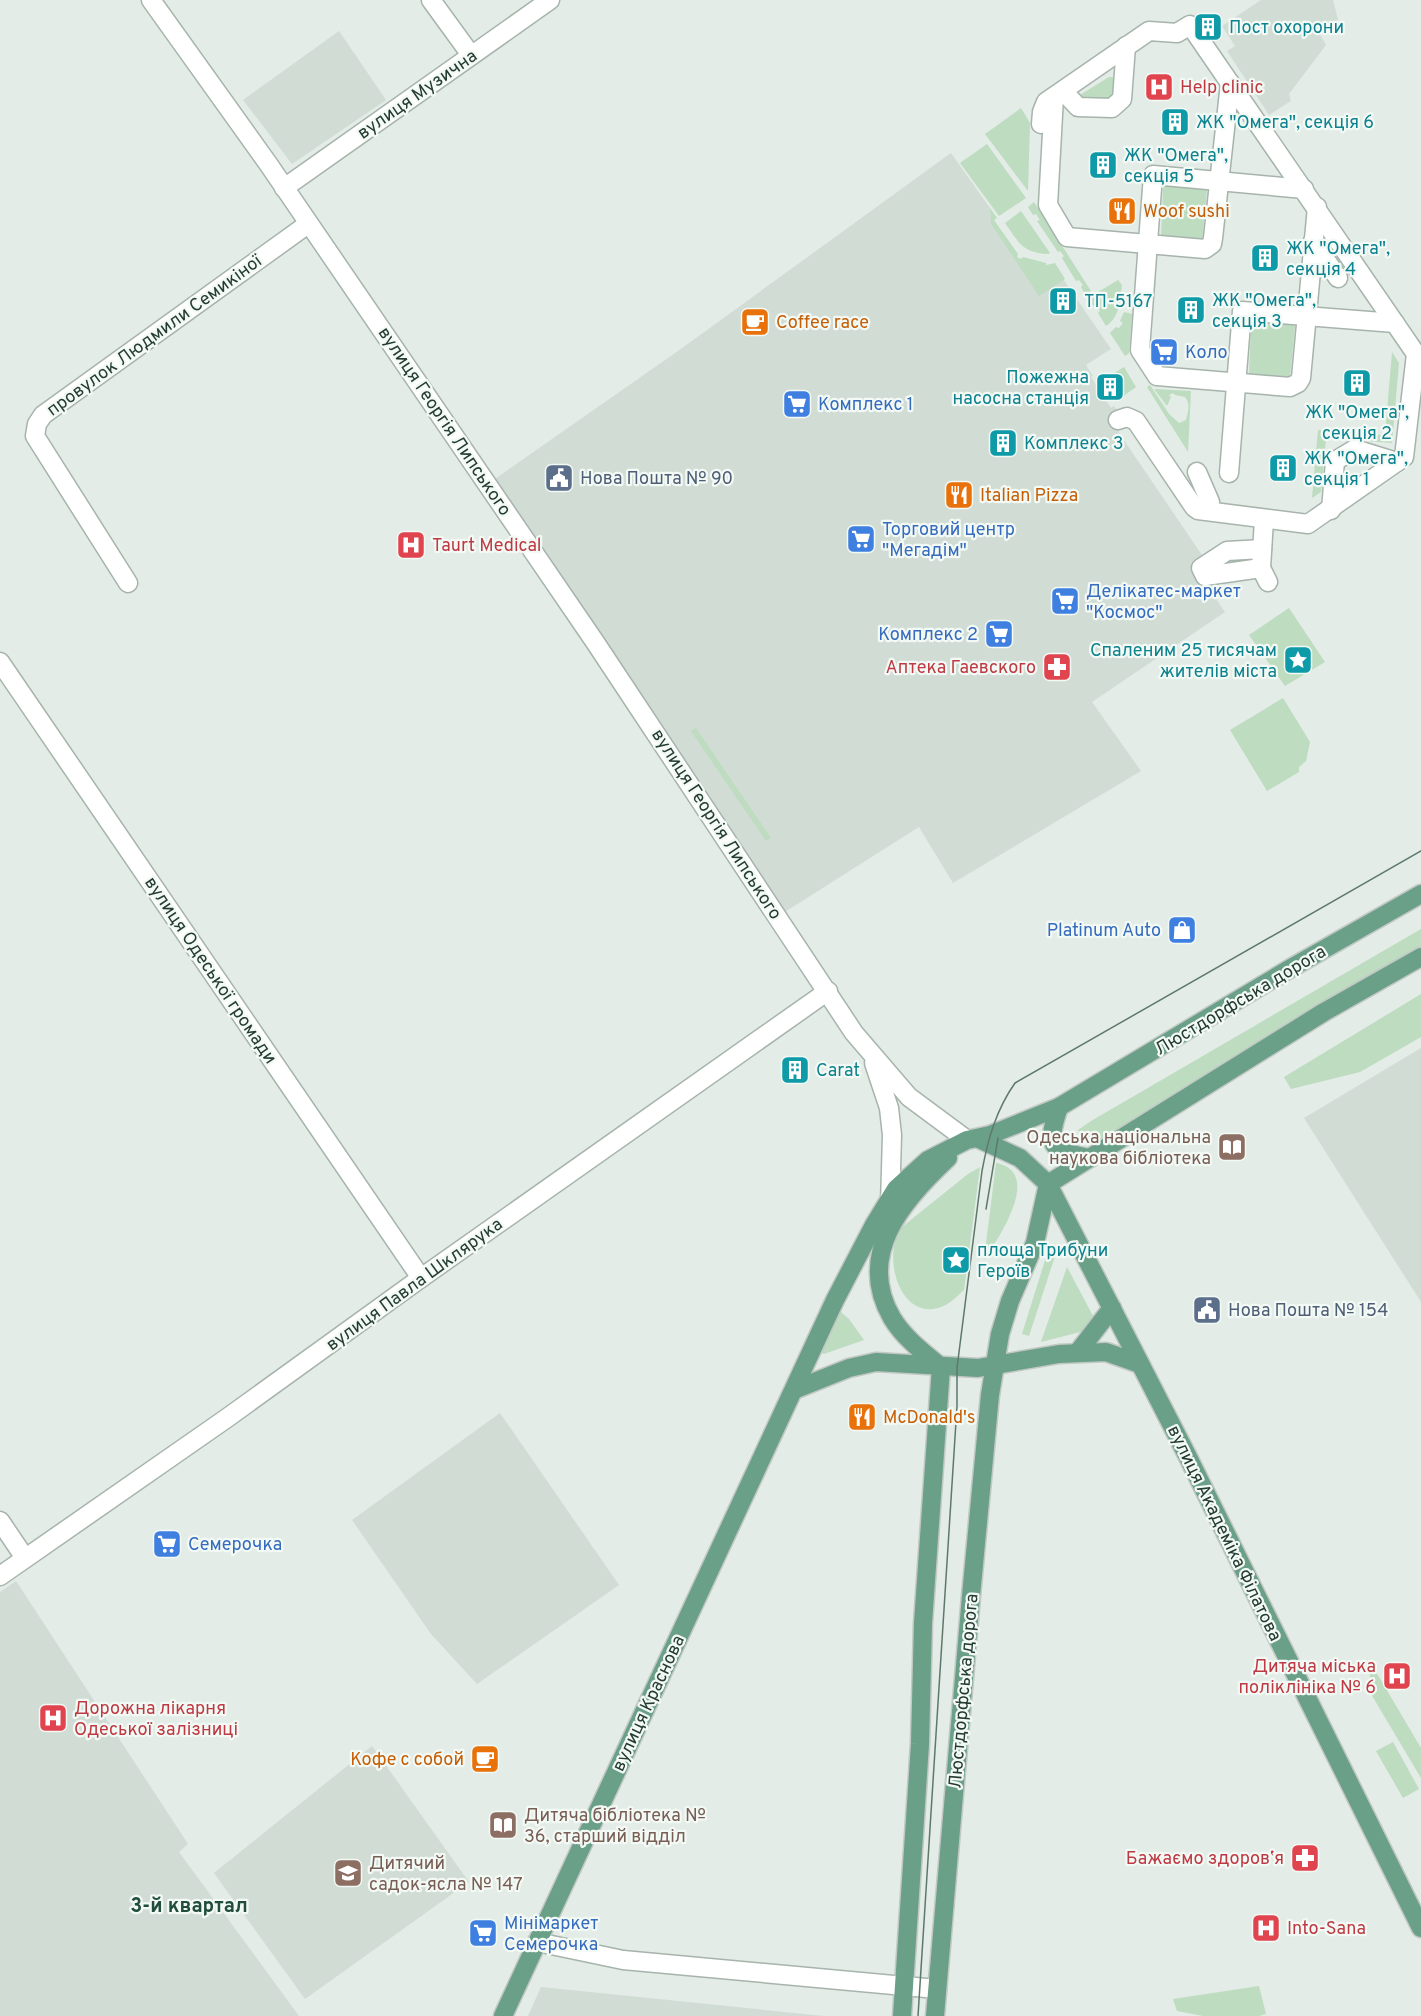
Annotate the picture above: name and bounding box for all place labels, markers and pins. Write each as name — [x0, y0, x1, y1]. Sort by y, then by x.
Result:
building icon: Пост охорони — [1192, 11, 1224, 43]
place label: Пост охорони — [1229, 17, 1344, 40]
hospital icon: Help clinic — [1143, 71, 1175, 103]
place label: Help clinic — [1180, 77, 1263, 100]
building icon: ЖК "Омега", секція 6 — [1159, 106, 1191, 138]
place label: ЖК "Омега", секція 6 — [1196, 112, 1374, 135]
place label: ЖК "Омега", секція 5 — [1124, 145, 1228, 189]
building icon: ЖК "Омега", секція 5 — [1087, 149, 1119, 181]
restaurant icon: Woof sushi — [1106, 195, 1138, 227]
place label: Woof sushi — [1143, 201, 1230, 224]
place label: ЖК "Омега", секція 4 — [1286, 238, 1390, 282]
building icon: ЖК "Омега", секція 4 — [1249, 242, 1281, 274]
building icon: ТП-5167 — [1047, 285, 1079, 317]
place label: ЖК "Омега", секція 3 — [1212, 290, 1316, 334]
place label: ТП-5167 — [1084, 291, 1153, 314]
building icon: ЖК "Омега", секція 3 — [1175, 294, 1207, 326]
cafe icon: Coffee race — [739, 306, 771, 338]
place label: Coffee race — [776, 312, 869, 335]
supermarket icon: Коло — [1148, 336, 1180, 368]
place label: Коло — [1185, 342, 1228, 365]
place label: Пожежна насосна станція — [953, 367, 1089, 411]
building icon: ЖК "Омега", секція 2 — [1341, 367, 1373, 399]
building icon: Пожежна насосна станція — [1094, 371, 1126, 403]
supermarket icon: Комплекс 1 — [781, 388, 813, 420]
place label: Комплекс 1 — [818, 394, 913, 417]
place label: ЖК "Омега", секція 2 — [1305, 402, 1409, 446]
building icon: Комплекс 3 — [987, 427, 1019, 459]
place label: Комплекс 3 — [1024, 433, 1124, 456]
place label: ЖК "Омега", секція 1 — [1304, 448, 1408, 492]
building icon: ЖК "Омега", секція 1 — [1267, 452, 1299, 484]
public building icon: Нова Пошта № 90 — [543, 462, 575, 494]
place label: Нова Пошта № 90 — [580, 468, 733, 491]
restaurant icon: Italian Pizza — [943, 479, 975, 511]
place label: Italian Pizza — [980, 485, 1078, 508]
place label: Торговий центр "Мегадім" — [882, 519, 1015, 563]
supermarket icon: Торговий центр "Мегадім" — [845, 523, 877, 555]
hospital icon: Taurt Medical — [395, 529, 427, 561]
place label: Taurt Medical — [432, 535, 542, 558]
place label: Делікатес-маркет "Космос" — [1086, 581, 1241, 625]
supermarket icon: Делікатес-маркет "Космос" — [1049, 585, 1081, 617]
supermarket icon: Комплекс 2 — [983, 618, 1015, 650]
place label: Комплекс 2 — [878, 624, 978, 647]
place label: Спаленим 25 тисячам жителів міста — [1090, 640, 1277, 684]
place icon: Спаленим 25 тисячам жителів міста — [1282, 644, 1314, 676]
pharmacy icon: Аптека Гаевского — [1041, 651, 1073, 683]
place label: Аптека Гаевского — [886, 657, 1036, 680]
shop icon: Platinum Auto — [1166, 914, 1198, 946]
place label: Platinum Auto — [1047, 920, 1161, 943]
building icon: Carat — [779, 1054, 811, 1086]
place label: Carat — [816, 1060, 860, 1083]
place label: Одеська національна наукова бібліотека — [1026, 1127, 1211, 1171]
library icon: Одеська національна наукова бібліотека — [1216, 1131, 1248, 1163]
place label: площа Трибуни Героїв — [977, 1240, 1108, 1284]
place icon: площа Трибуни Героїв — [940, 1244, 972, 1276]
public building icon: Нова Пошта № 154 — [1191, 1294, 1223, 1326]
place label: Нова Пошта № 154 — [1228, 1300, 1388, 1323]
restaurant icon: McDonald's — [846, 1401, 878, 1433]
place label: McDonald's — [883, 1407, 975, 1430]
supermarket icon: Семерочка — [151, 1528, 183, 1560]
place label: Семерочка — [188, 1534, 282, 1557]
place label: Дитяча міська поліклініка № 6 — [1238, 1656, 1376, 1700]
hospital icon: Дитяча міська поліклініка № 6 — [1381, 1660, 1413, 1692]
place label: Дорожна лікарня Одеської залізниці — [74, 1698, 238, 1742]
hospital icon: Дорожна лікарня Одеської залізниці — [37, 1702, 69, 1734]
cafe icon: Кофе с собой — [469, 1743, 501, 1775]
place label: Кофе с собой — [350, 1749, 464, 1772]
place label: Дитяча бібліотека № 36, старший відділ — [524, 1805, 706, 1849]
library icon: Дитяча бібліотека № 36, старший відділ — [487, 1809, 519, 1841]
pharmacy icon: Бажаємо здоровʼя — [1289, 1842, 1321, 1874]
place label: Бажаємо здоровʼя — [1126, 1848, 1284, 1871]
place label: Дитячий садок-ясла № 147 — [369, 1853, 523, 1897]
school or university icon: Дитячий садок-ясла № 147 — [332, 1857, 364, 1889]
hospital icon: Into-Sana — [1250, 1912, 1282, 1944]
place label: Мінімаркет Семерочка — [504, 1913, 599, 1957]
supermarket icon: Мінімаркет Семерочка — [467, 1917, 499, 1949]
place label: Into-Sana — [1287, 1918, 1366, 1941]

